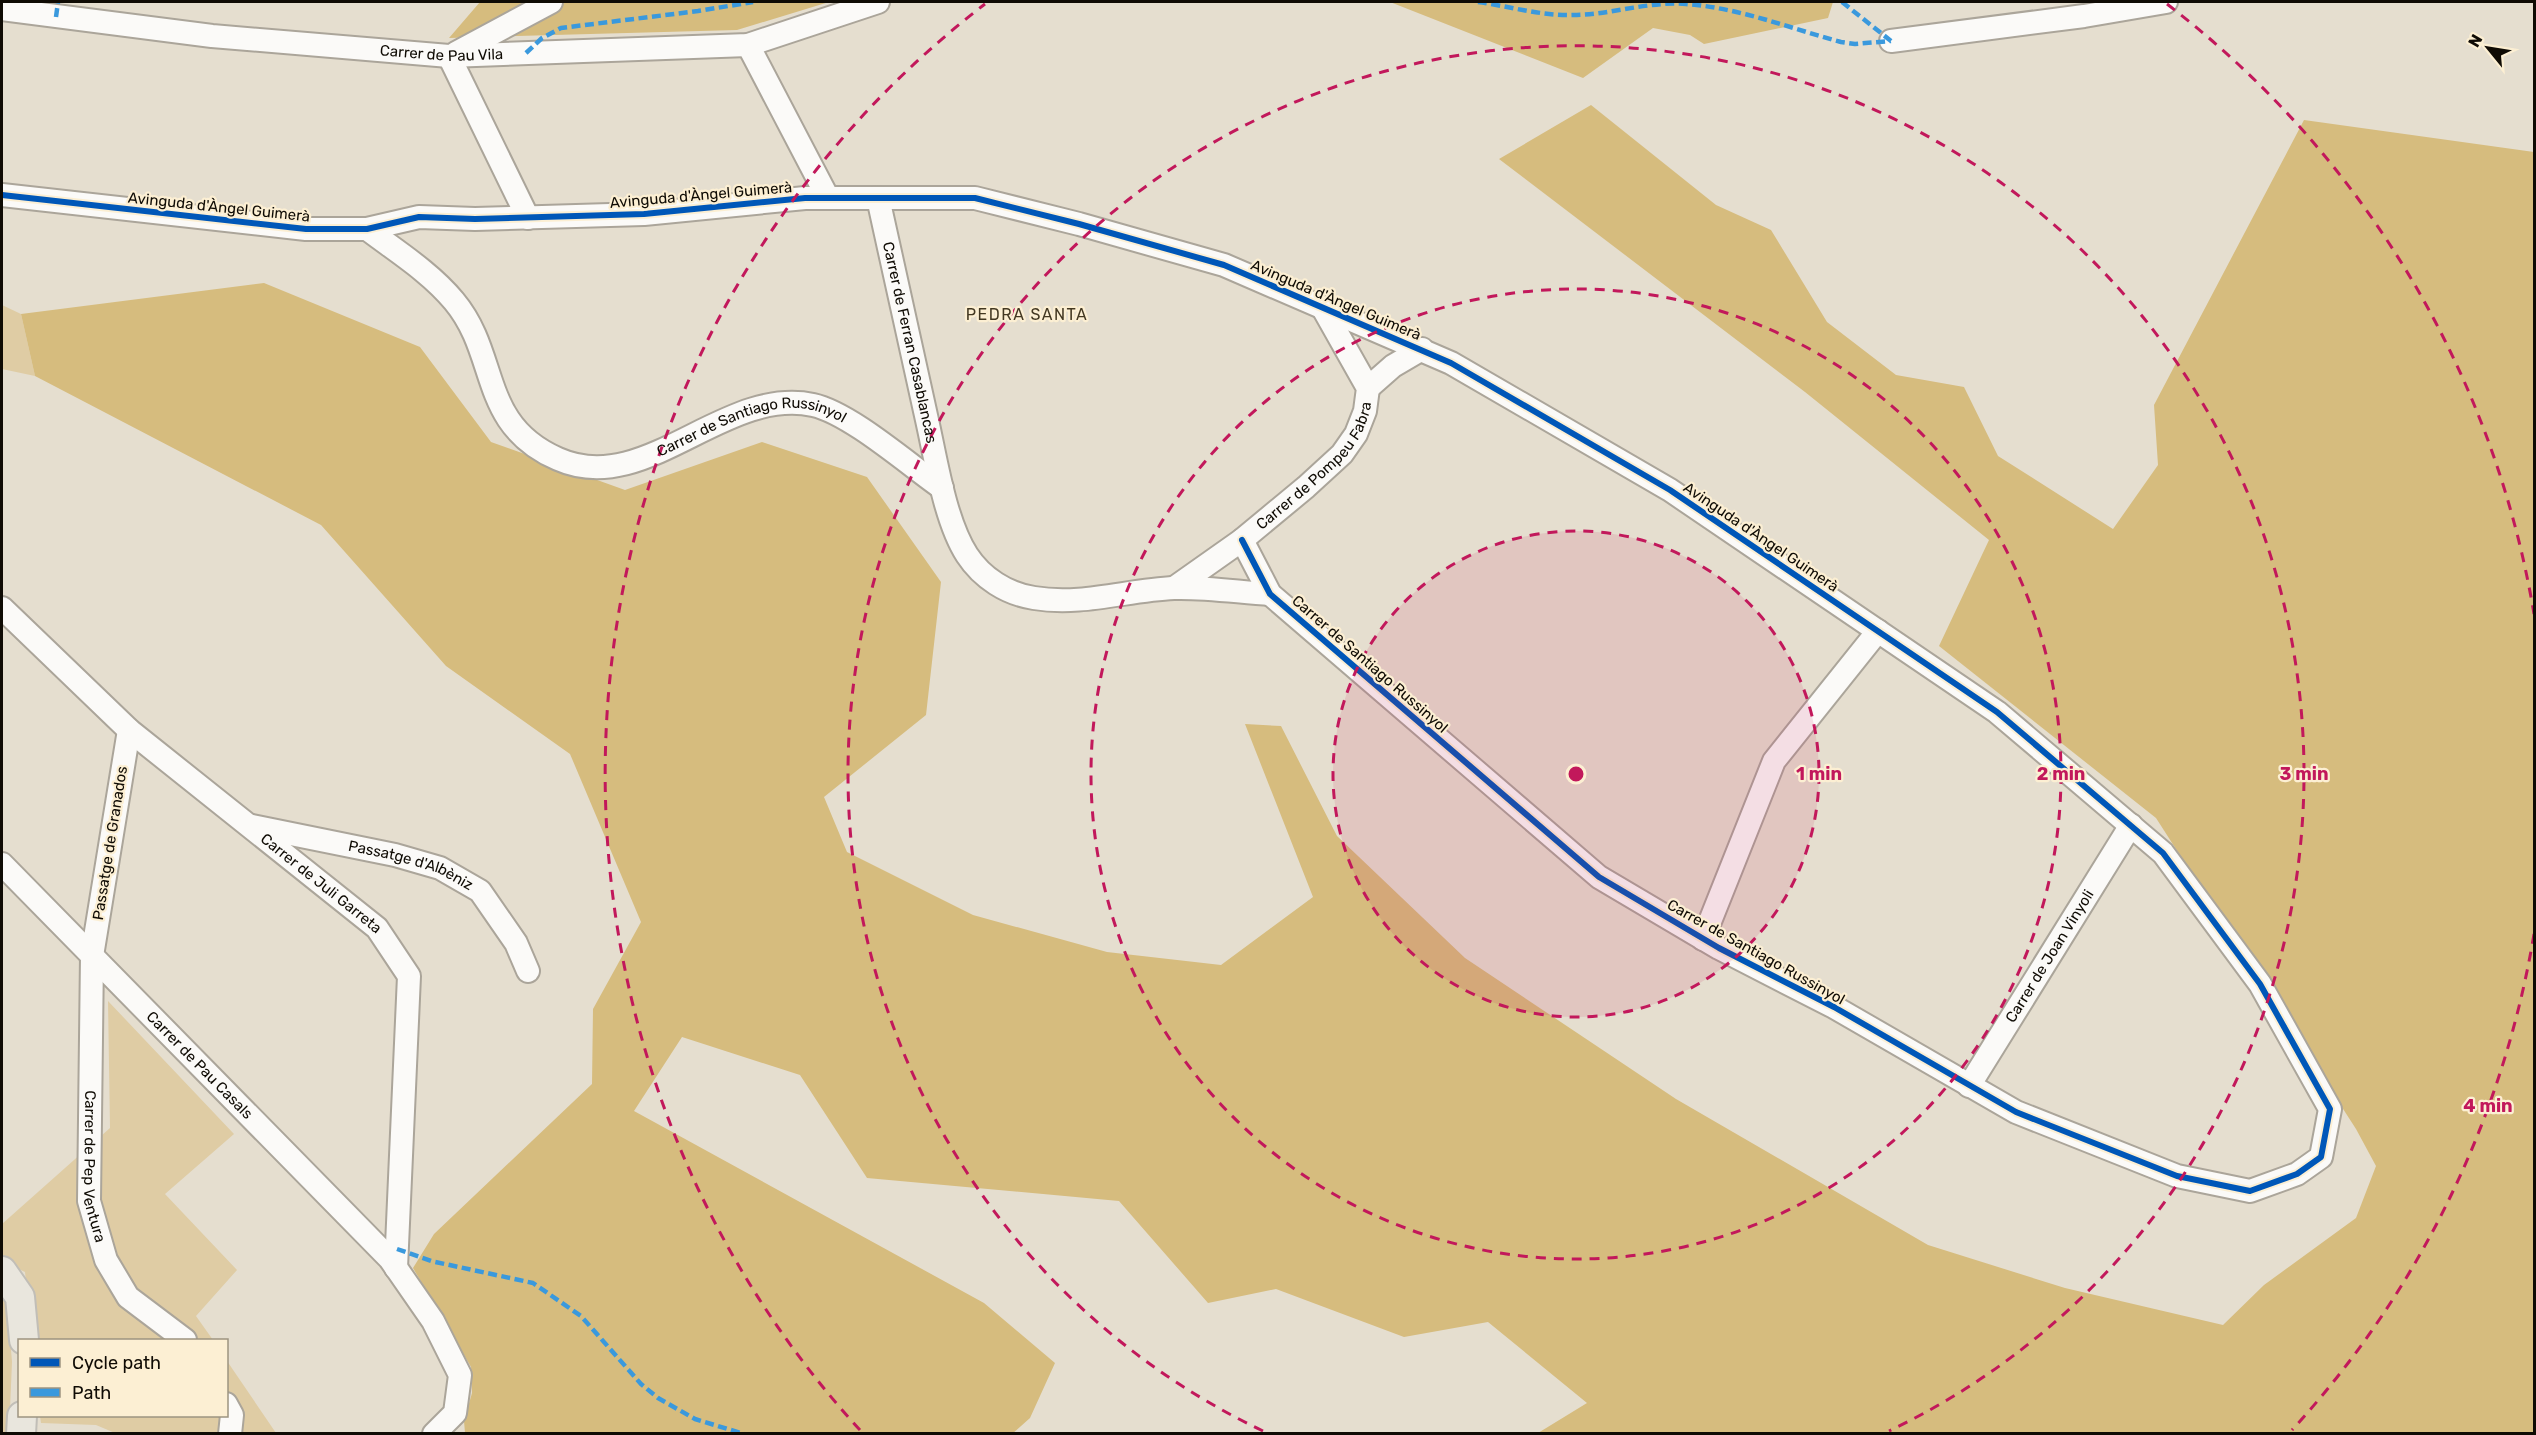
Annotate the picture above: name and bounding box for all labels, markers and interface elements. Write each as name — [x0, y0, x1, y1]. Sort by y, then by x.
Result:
north arrow — [2458, 18, 2518, 78]
text: N — [2464, 31, 2487, 50]
street label: Carrer de Pau Vila — [379, 41, 503, 65]
street label: Avinguda d'Àngel Guimerà — [609, 178, 793, 212]
street label: Avinguda d'Àngel Guimerà — [127, 188, 311, 226]
street label: Carrer de Ferran Casablancas — [879, 240, 941, 445]
street label: Avinguda d'Àngel Guimerà — [1248, 256, 1424, 344]
district label: PEDRA SANTA — [966, 305, 1088, 324]
street label: Carrer de Santiago Russinyol — [654, 394, 850, 460]
street label: Carrer de Pompeu Fabra — [1253, 401, 1375, 533]
street label: Avinguda d'Àngel Guimerà — [1680, 478, 1842, 596]
street label: Carrer de Santiago Russinyol — [1288, 591, 1452, 737]
text: 1 min — [1796, 763, 1842, 785]
text: 2 min — [2037, 763, 2085, 785]
text: 3 min — [2280, 763, 2328, 785]
street label: Passatge de Granados — [89, 764, 131, 921]
centre of rings — [1566, 764, 1586, 784]
street label: Carrer de Juli Garreta — [257, 830, 385, 937]
street label: Passatge d'Albèniz — [347, 837, 477, 894]
street label: Carrer de Joan Vinyoli — [2002, 886, 2098, 1026]
street label: Carrer de Santiago Russinyol — [1664, 896, 1848, 1008]
street label: Carrer de Pau Casals — [143, 1007, 257, 1123]
street label: Carrer de Pep Ventura — [79, 1090, 109, 1245]
text: 4 min — [2463, 1095, 2513, 1117]
legend — [18, 1339, 228, 1417]
text: Cycle path — [72, 1352, 161, 1374]
text: Path — [72, 1382, 111, 1404]

